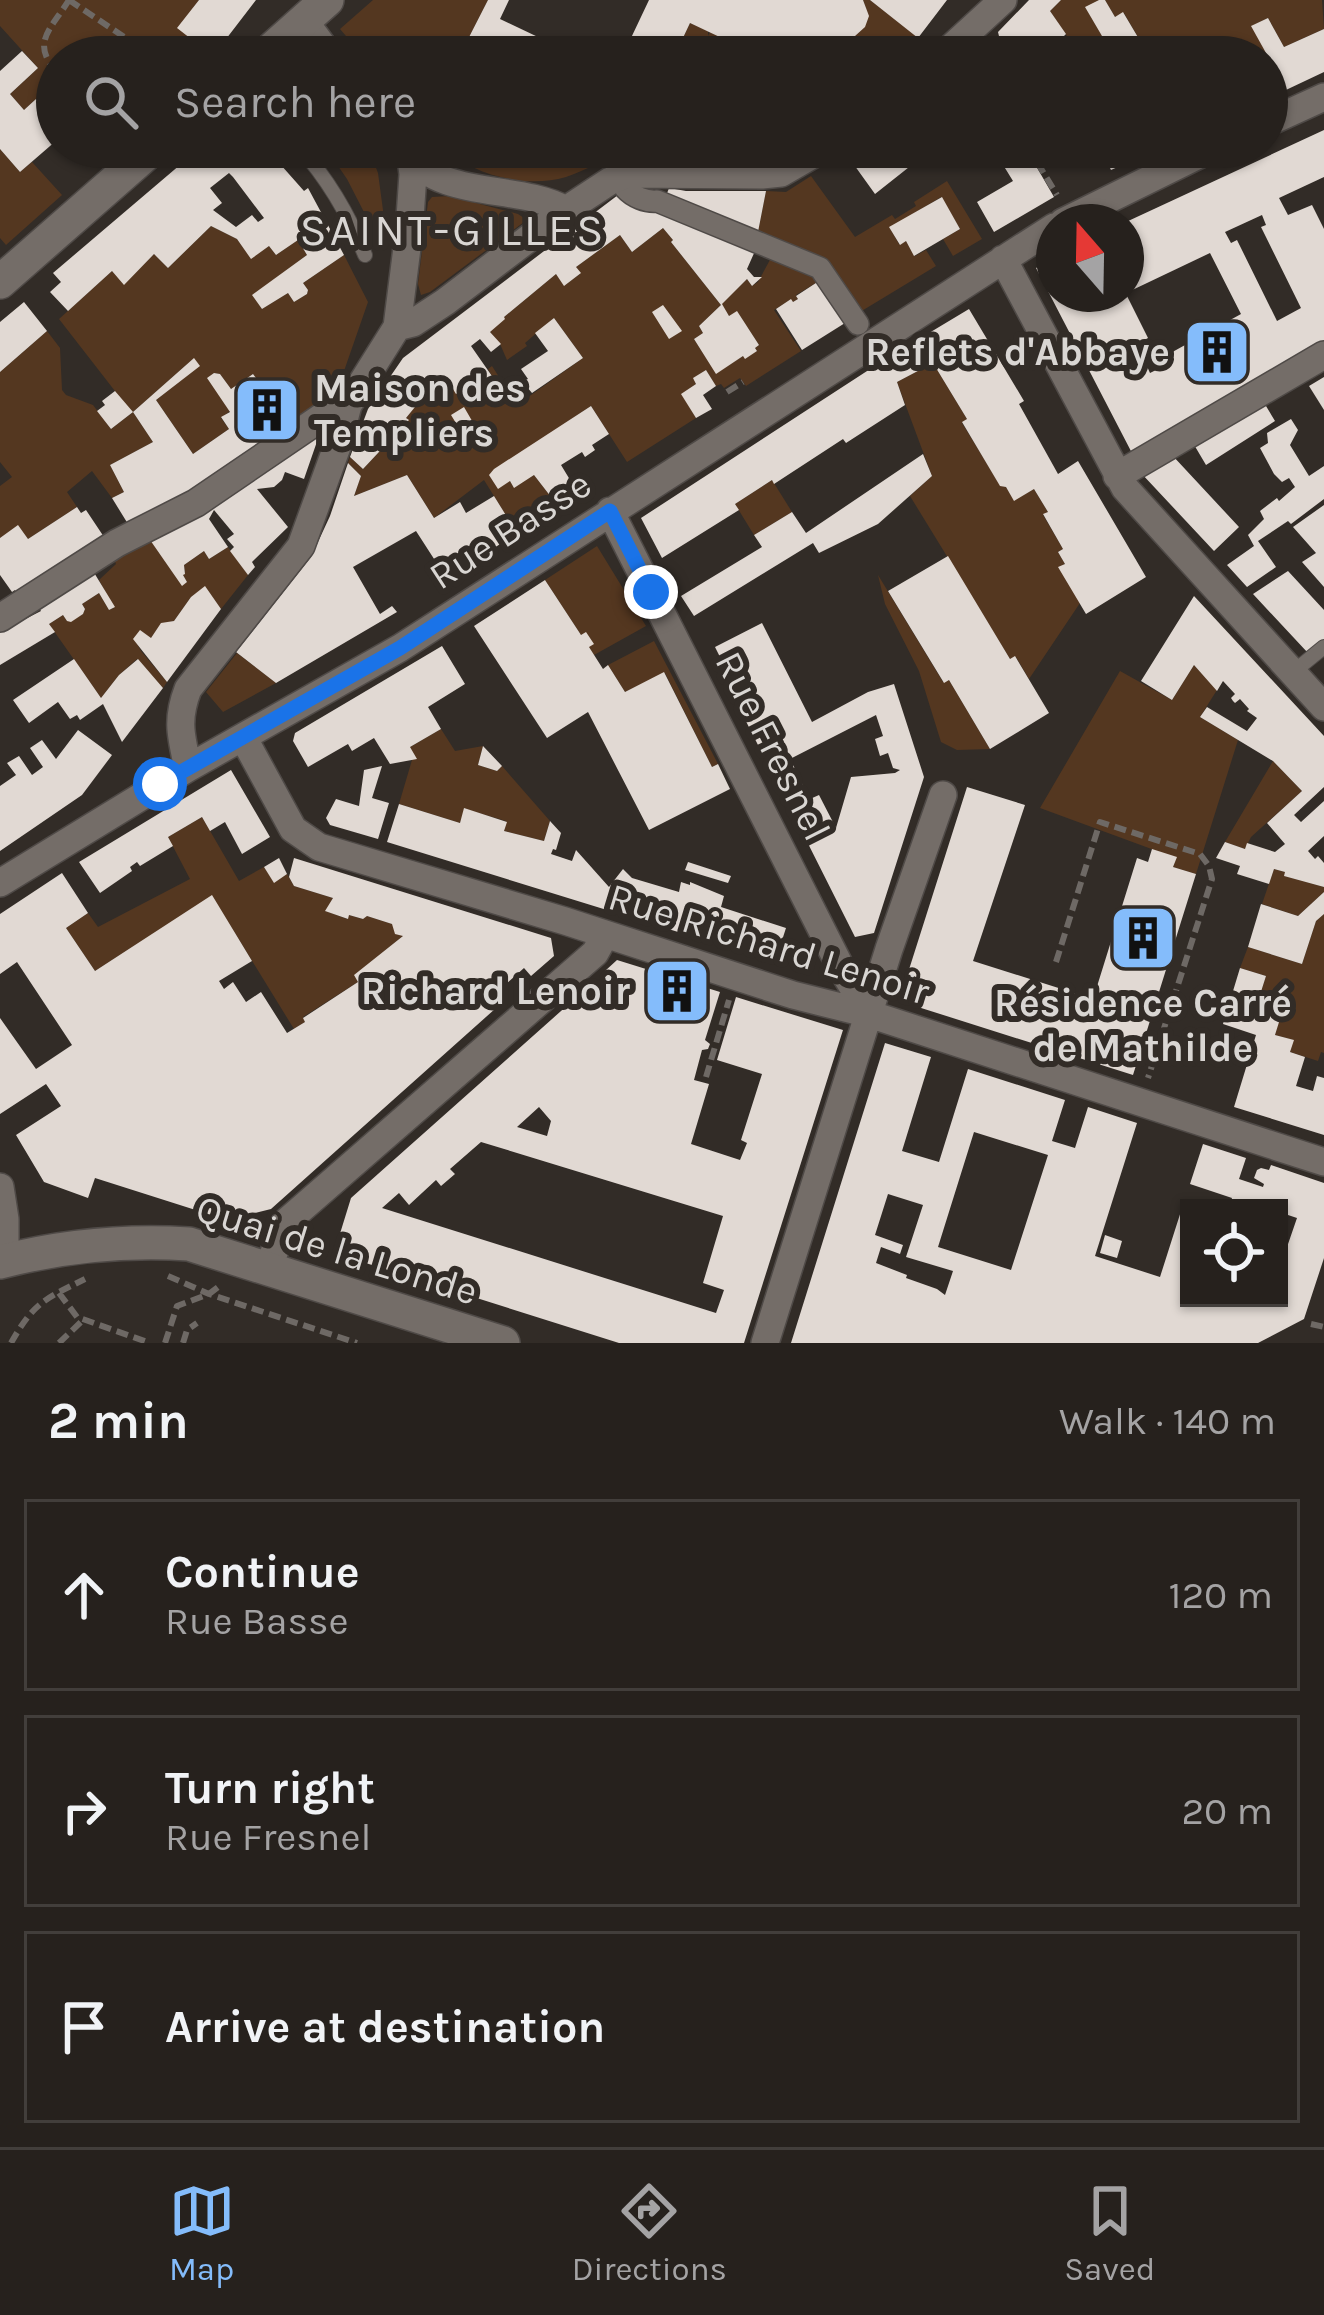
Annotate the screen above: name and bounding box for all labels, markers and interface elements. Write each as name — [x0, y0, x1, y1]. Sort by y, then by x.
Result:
search box — [36, 36, 1288, 168]
icon: search — [78, 69, 144, 135]
text: Search here — [174, 76, 416, 128]
district label: SAINT-GILLES — [300, 204, 606, 256]
north arrow — [1036, 204, 1144, 312]
building icon: Reflets d'Abbaye — [1182, 317, 1252, 387]
place label: Reflets d'Abbaye — [865, 329, 1170, 375]
place label: Maison des Templiers — [314, 365, 526, 456]
building icon: Maison des Templiers — [232, 375, 302, 445]
street label: Rue Basse — [421, 461, 599, 599]
route end — [624, 565, 678, 619]
street label: Rue Fresnel — [706, 644, 840, 848]
route start — [133, 757, 187, 811]
street label: Rue Richard Lenoir — [603, 873, 936, 1015]
building icon: Résidence Carré de Mathilde — [1108, 903, 1178, 973]
building icon: Richard Lenoir — [642, 956, 712, 1026]
place label: Richard Lenoir — [361, 968, 631, 1014]
place label: Résidence Carré de Mathilde — [994, 980, 1292, 1071]
street label: Quai de la Londe — [191, 1185, 483, 1315]
map controls — [1180, 1199, 1288, 1307]
button: locate — [1180, 1199, 1288, 1307]
text: 2 min — [48, 1391, 189, 1451]
text: Walk · 140 m — [1059, 1398, 1276, 1444]
text: Continue — [165, 1546, 360, 1598]
icon: ahead — [51, 1562, 117, 1628]
text: 120 m — [1169, 1572, 1273, 1618]
text: Rue Basse — [165, 1598, 349, 1644]
text: Turn right — [165, 1762, 375, 1814]
icon: right — [51, 1778, 117, 1844]
text: 20 m — [1182, 1788, 1273, 1834]
text: Rue Fresnel — [165, 1814, 371, 1860]
icon: arrive — [51, 1994, 117, 2060]
text: Arrive at destination — [165, 2001, 605, 2053]
tab: Map — [169, 2178, 235, 2288]
tab: Directions — [572, 2178, 727, 2288]
tab: Saved — [1064, 2178, 1155, 2288]

